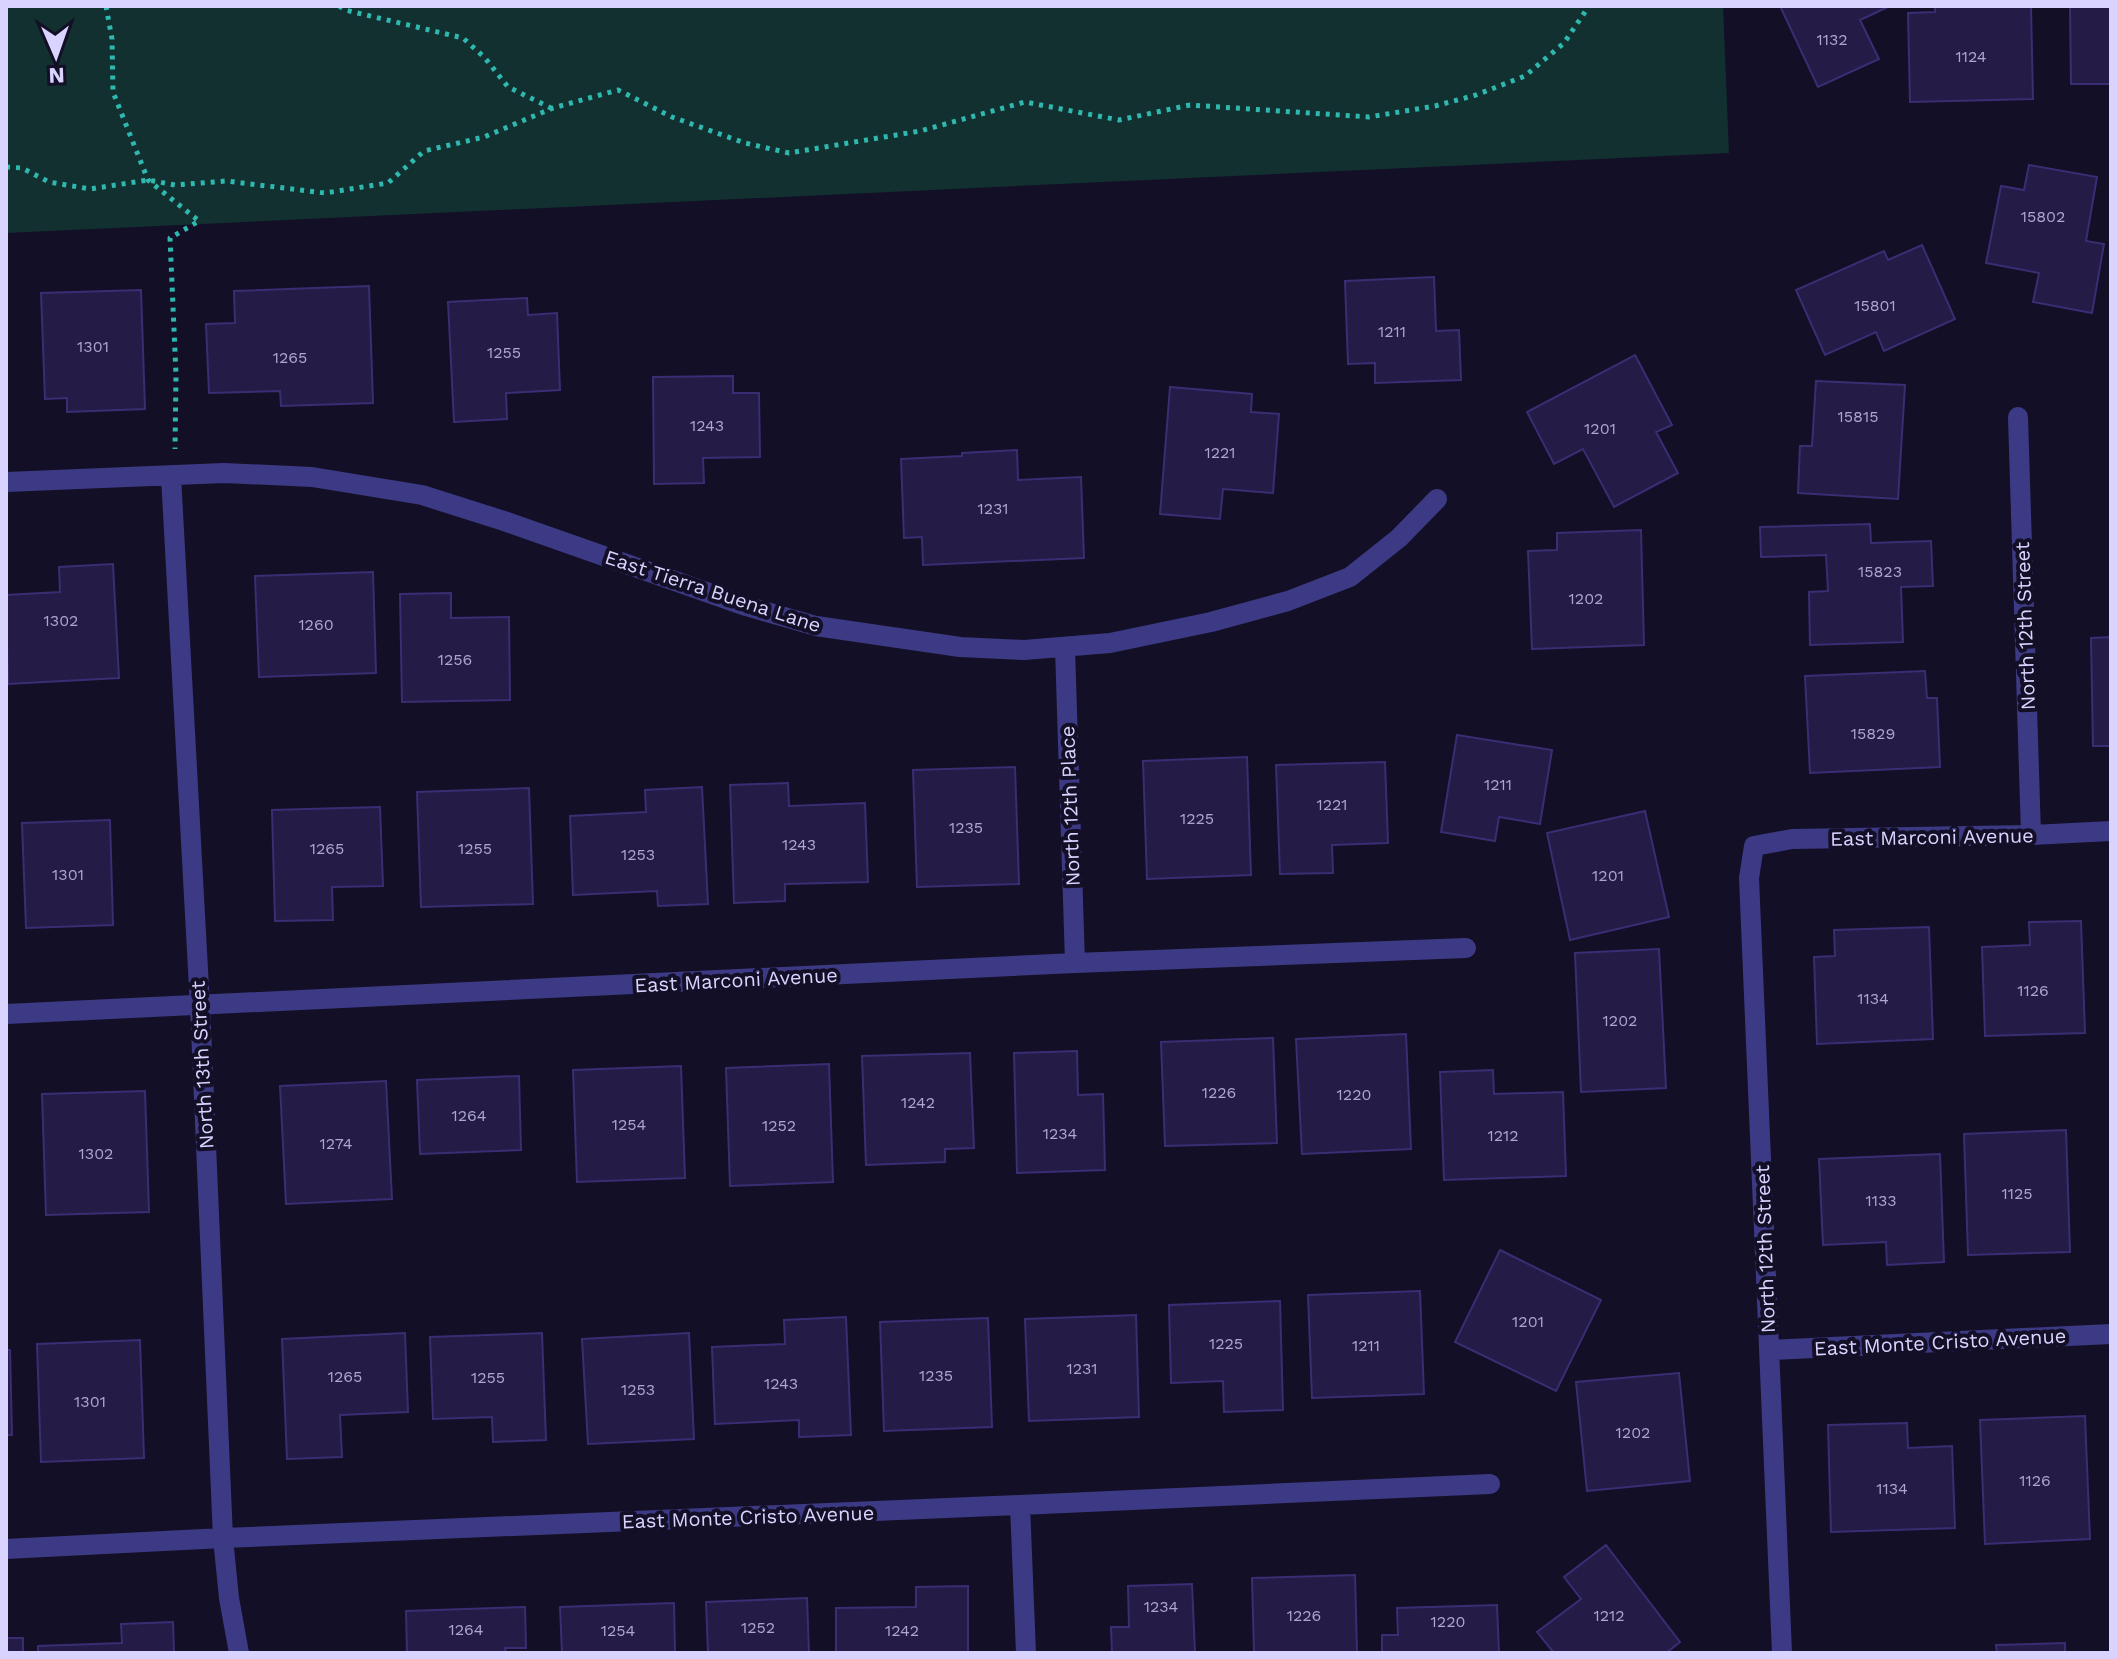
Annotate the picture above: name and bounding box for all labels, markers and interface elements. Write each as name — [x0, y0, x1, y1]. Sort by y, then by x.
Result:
north arrow — [16, 16, 96, 96]
house number: 1132 — [1816, 30, 1848, 49]
house number: 1124 — [1955, 47, 1987, 66]
text: N — [48, 63, 65, 88]
house number: 15802 — [2021, 207, 2065, 226]
house number: 15801 — [1854, 296, 1896, 315]
house number: 1211 — [1378, 322, 1406, 341]
house number: 1301 — [77, 337, 109, 356]
house number: 1255 — [487, 343, 521, 362]
house number: 1265 — [273, 348, 307, 367]
house number: 15815 — [1838, 407, 1878, 426]
house number: 1243 — [690, 416, 724, 435]
house number: 1201 — [1584, 419, 1616, 438]
house number: 1221 — [1204, 443, 1236, 462]
house number: 1231 — [977, 499, 1009, 518]
street label: North 12th Street — [2010, 541, 2040, 711]
street label: East Tierra Buena Lane — [602, 545, 824, 637]
house number: 15823 — [1858, 562, 1902, 581]
house number: 1202 — [1569, 589, 1603, 608]
house number: 1302 — [44, 611, 78, 630]
house number: 1260 — [298, 615, 334, 634]
house number: 1256 — [438, 650, 472, 669]
house number: 15829 — [1851, 724, 1895, 743]
street label: North 12th Place — [1055, 725, 1085, 887]
house number: 1211 — [1484, 775, 1512, 794]
house number: 1221 — [1316, 795, 1348, 814]
house number: 1225 — [1180, 809, 1214, 828]
house number: 1235 — [949, 818, 983, 837]
street label: East Marconi Avenue — [1830, 823, 2034, 851]
house number: 1243 — [782, 835, 816, 854]
house number: 1265 — [310, 839, 344, 858]
house number: 1255 — [458, 839, 492, 858]
house number: 1253 — [621, 845, 655, 864]
house number: 1301 — [52, 865, 84, 884]
house number: 1201 — [1592, 866, 1624, 885]
street label: East Marconi Avenue — [634, 963, 838, 997]
street label: North 13th Street — [186, 980, 218, 1150]
house number: 1126 — [2017, 981, 2049, 1000]
house number: 1134 — [1857, 989, 1889, 1008]
house number: 1202 — [1603, 1011, 1637, 1030]
house number: 1226 — [1202, 1083, 1236, 1102]
house number: 1220 — [1337, 1085, 1371, 1104]
house number: 1242 — [901, 1093, 935, 1112]
house number: 1264 — [451, 1106, 487, 1125]
house number: 1254 — [612, 1115, 647, 1134]
house number: 1252 — [762, 1116, 796, 1135]
house number: 1234 — [1043, 1124, 1078, 1143]
house number: 1212 — [1487, 1126, 1519, 1145]
house number: 1274 — [320, 1134, 353, 1153]
house number: 1302 — [79, 1144, 113, 1163]
street label: North 12th Street — [1750, 1164, 1780, 1334]
house number: 1125 — [2001, 1184, 2033, 1203]
house number: 1133 — [1865, 1191, 1897, 1210]
house number: 1201 — [1512, 1312, 1544, 1331]
street label: East Monte Cristo Avenue — [1813, 1323, 2067, 1361]
house number: 1225 — [1209, 1334, 1243, 1353]
house number: 1211 — [1352, 1336, 1380, 1355]
house number: 1231 — [1066, 1359, 1098, 1378]
house number: 1235 — [919, 1366, 953, 1385]
house number: 1265 — [328, 1367, 362, 1386]
house number: 1255 — [471, 1368, 505, 1387]
house number: 1243 — [764, 1374, 798, 1393]
house number: 1253 — [621, 1380, 655, 1399]
house number: 1301 — [74, 1392, 106, 1411]
house number: 1202 — [1616, 1423, 1650, 1442]
house number: 1126 — [2019, 1471, 2051, 1490]
house number: 1134 — [1876, 1479, 1908, 1498]
street label: East Monte Cristo Avenue — [621, 1501, 875, 1533]
house number: 1234 — [1144, 1597, 1179, 1616]
house number: 1226 — [1287, 1606, 1321, 1625]
house number: 1212 — [1593, 1606, 1625, 1625]
house number: 1220 — [1431, 1612, 1465, 1631]
house number: 1252 — [741, 1618, 775, 1637]
house number: 1264 — [448, 1620, 484, 1639]
house number: 1254 — [601, 1621, 636, 1640]
house number: 1242 — [885, 1621, 919, 1640]

